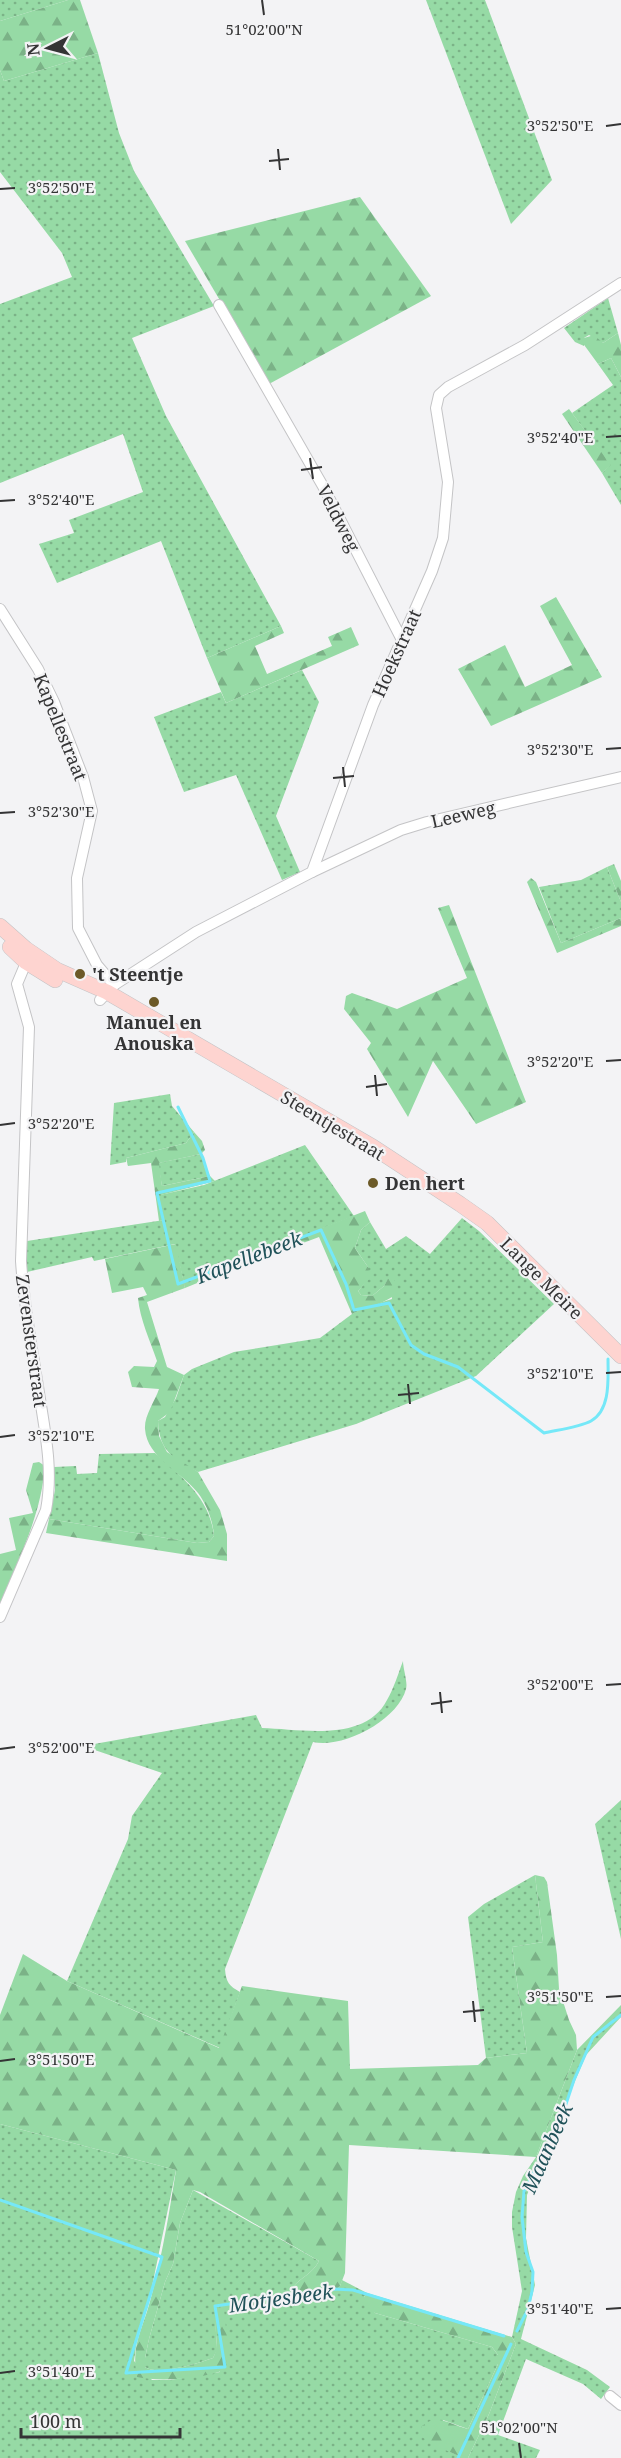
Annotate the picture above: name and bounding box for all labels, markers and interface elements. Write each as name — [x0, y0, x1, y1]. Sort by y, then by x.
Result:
north arrow — [18, 18, 78, 78]
text: 51°02'00"N — [225, 19, 303, 39]
text: N — [21, 42, 45, 57]
text: 3°52'50"E — [527, 115, 593, 135]
text: 3°52'50"E — [28, 177, 94, 197]
text: 3°52'40"E — [527, 427, 593, 447]
street label: Veldweg — [312, 480, 366, 556]
text: 3°52'40"E — [28, 489, 94, 509]
street label: Hoekstraat — [366, 605, 426, 701]
street label: Kapellestraat — [29, 670, 93, 784]
text: 3°52'30"E — [527, 739, 593, 759]
street label: Leeweg — [428, 795, 498, 833]
text: 3°52'30"E — [28, 801, 94, 821]
place label: 't Steentje — [92, 962, 183, 986]
marker: 't Steentje — [73, 967, 87, 981]
marker: Manuel en Anouska — [147, 995, 161, 1009]
place label: Manuel en Anouska — [106, 1010, 202, 1055]
text: 3°52'20"E — [527, 1051, 593, 1071]
street label: Steentjestraat — [276, 1084, 390, 1166]
text: 3°52'20"E — [28, 1113, 94, 1133]
place label: Den hert — [385, 1171, 465, 1195]
marker: Den hert — [366, 1176, 380, 1190]
water label: Kapellebeek — [191, 1224, 306, 1290]
street label: Lange Meire — [496, 1232, 588, 1324]
street label: Zevensterstraat — [11, 1273, 53, 1409]
text: 3°52'10"E — [527, 1363, 593, 1383]
text: 3°52'10"E — [28, 1425, 94, 1445]
text: 3°52'00"E — [527, 1674, 593, 1694]
text: 3°52'00"E — [28, 1737, 94, 1757]
text: 3°51'50"E — [527, 1986, 593, 2006]
text: 3°51'50"E — [28, 2049, 94, 2069]
water label: Maanbeek — [515, 2098, 579, 2198]
water label: Motjesbeek — [226, 2277, 335, 2319]
text: 3°51'40"E — [527, 2298, 593, 2318]
text: 3°51'40"E — [28, 2361, 94, 2381]
scale bar — [21, 2401, 180, 2439]
text: 100 m — [30, 2409, 82, 2433]
text: 51°02'00"N — [480, 2417, 558, 2437]

